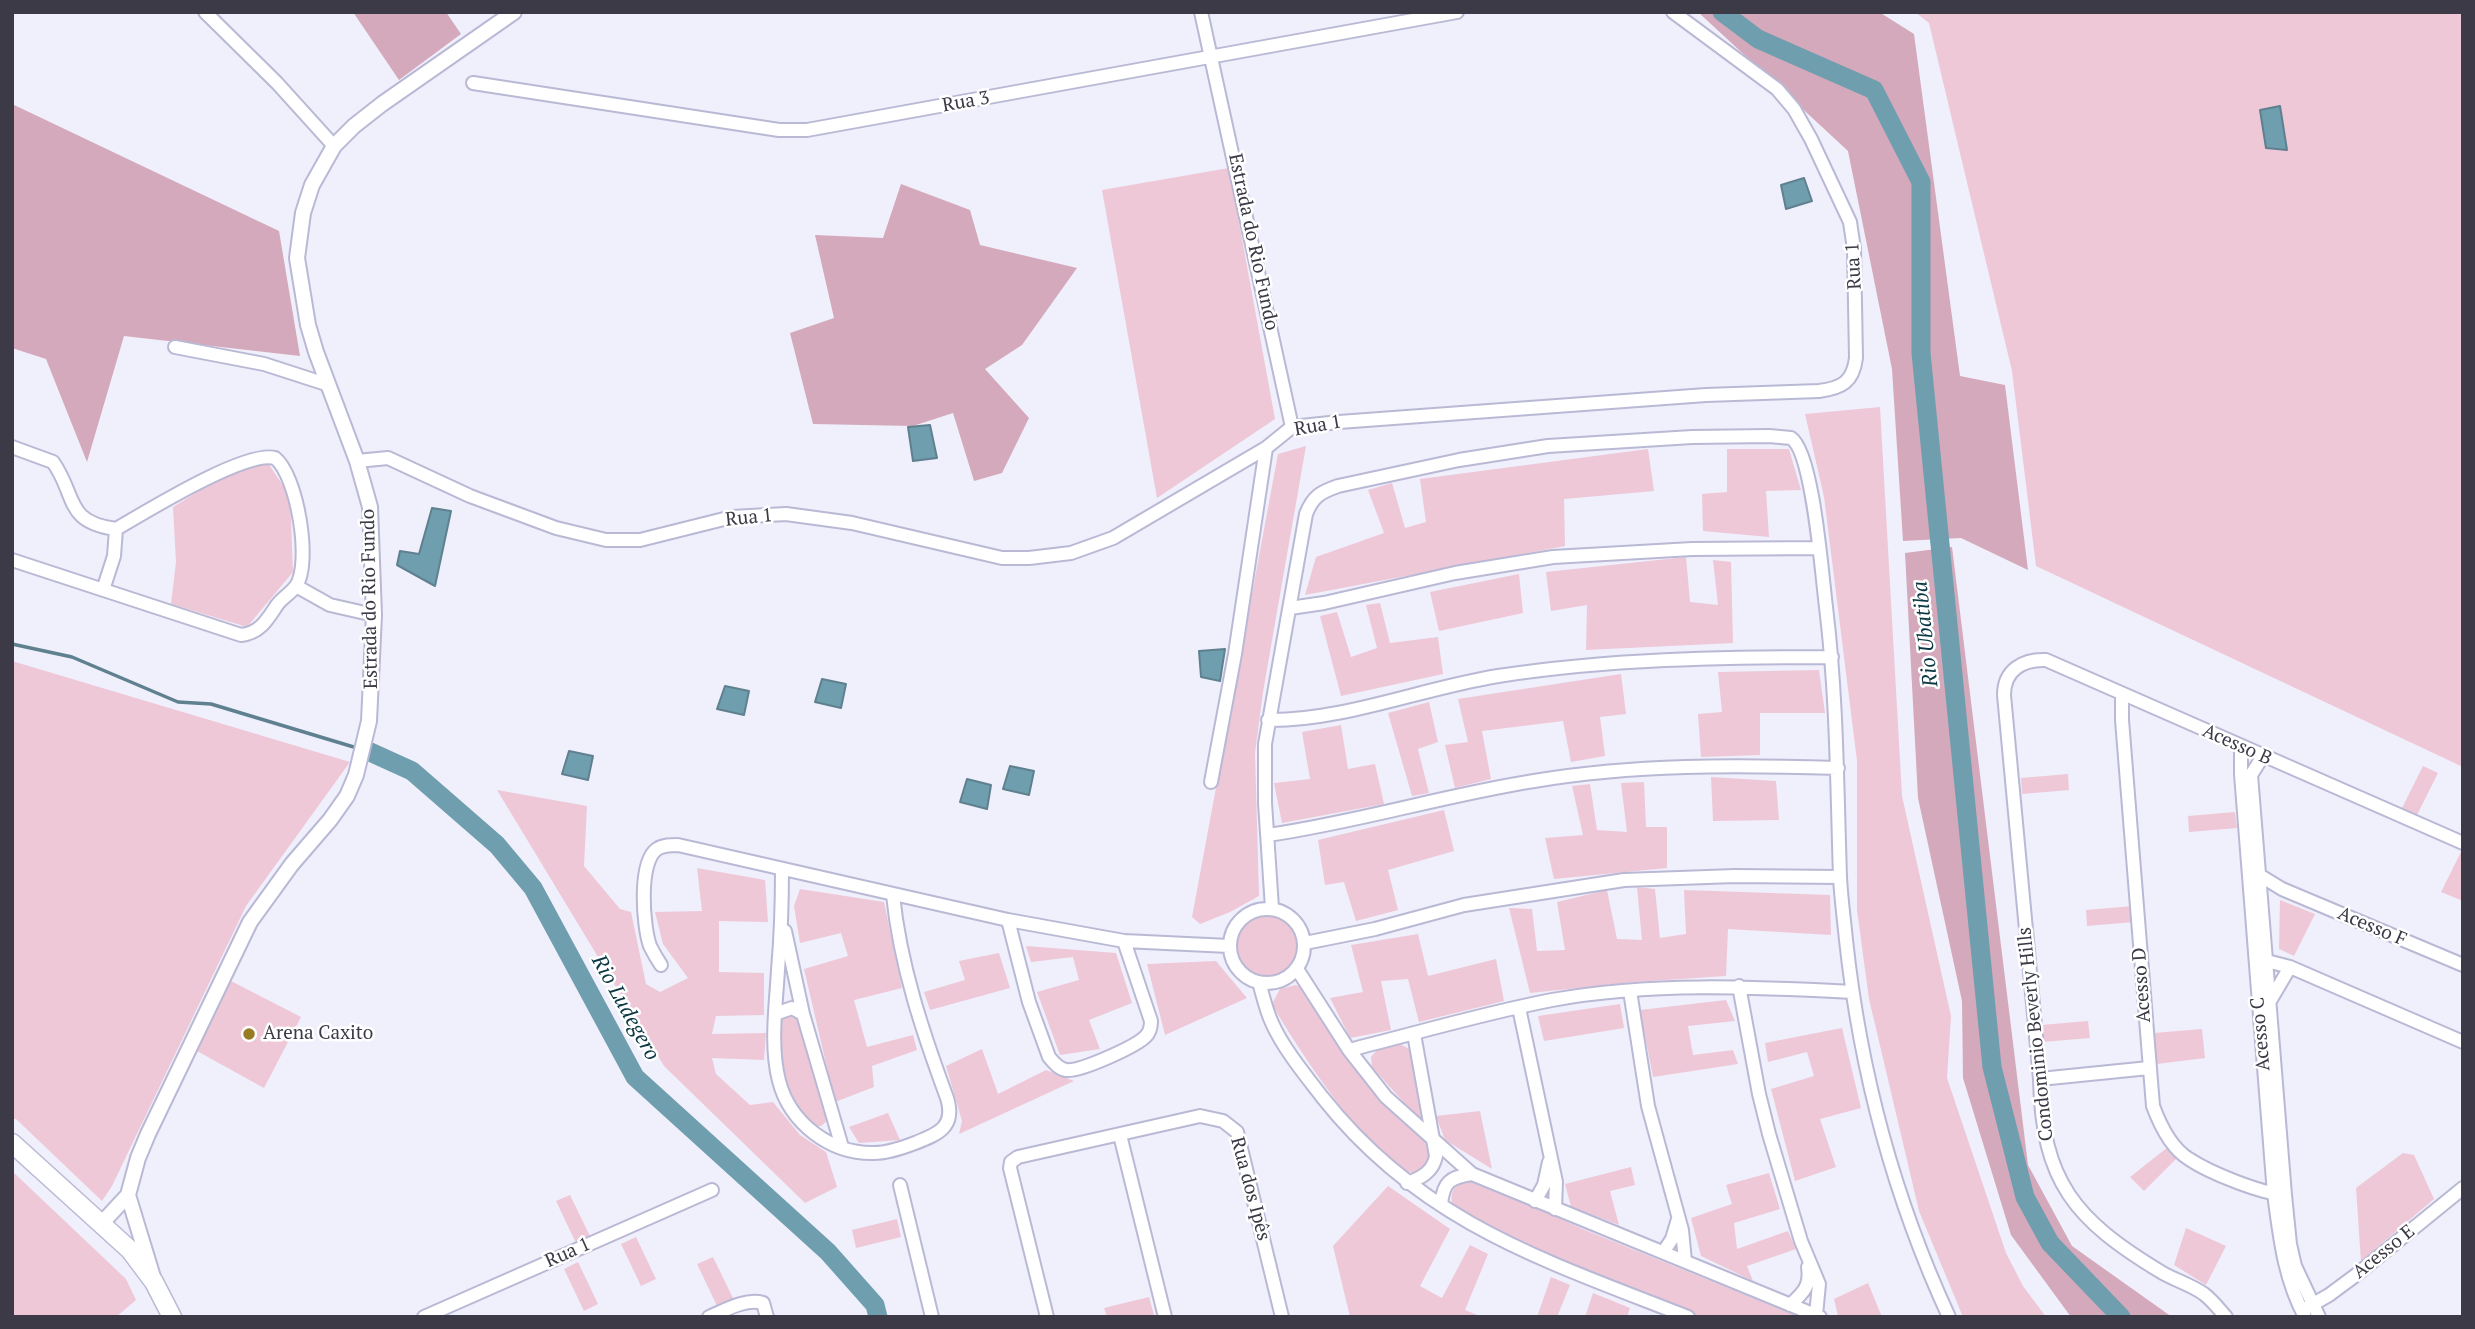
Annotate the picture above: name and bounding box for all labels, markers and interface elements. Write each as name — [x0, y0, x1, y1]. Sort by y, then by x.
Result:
street label: Rua 3 — [941, 87, 991, 117]
street label: Estrada do Rio Fundo — [1223, 152, 1283, 332]
street label: Rua 1 — [1841, 242, 1867, 290]
street label: Rua 1 — [1293, 411, 1343, 441]
street label: Rua 1 — [724, 504, 774, 532]
street label: Estrada do Rio Fundo — [357, 509, 383, 689]
water label: Rio Ubatiba — [1908, 580, 1944, 688]
street label: Acesso B — [2199, 720, 2275, 770]
street label: Acesso F — [2334, 902, 2410, 952]
street label: Condominio Beverly Hills — [2013, 926, 2059, 1142]
street label: Acesso D — [2128, 947, 2156, 1023]
water label: Rio Ludegero — [586, 951, 664, 1065]
street label: Acesso C — [2246, 996, 2276, 1072]
place label: Arena Caxito — [263, 1023, 373, 1045]
marker: Arena Caxito — [241, 1026, 257, 1042]
street label: Rua dos Ipês — [1225, 1135, 1275, 1243]
street label: Acesso E — [2348, 1220, 2420, 1284]
street label: Rua 1 — [542, 1233, 594, 1273]

